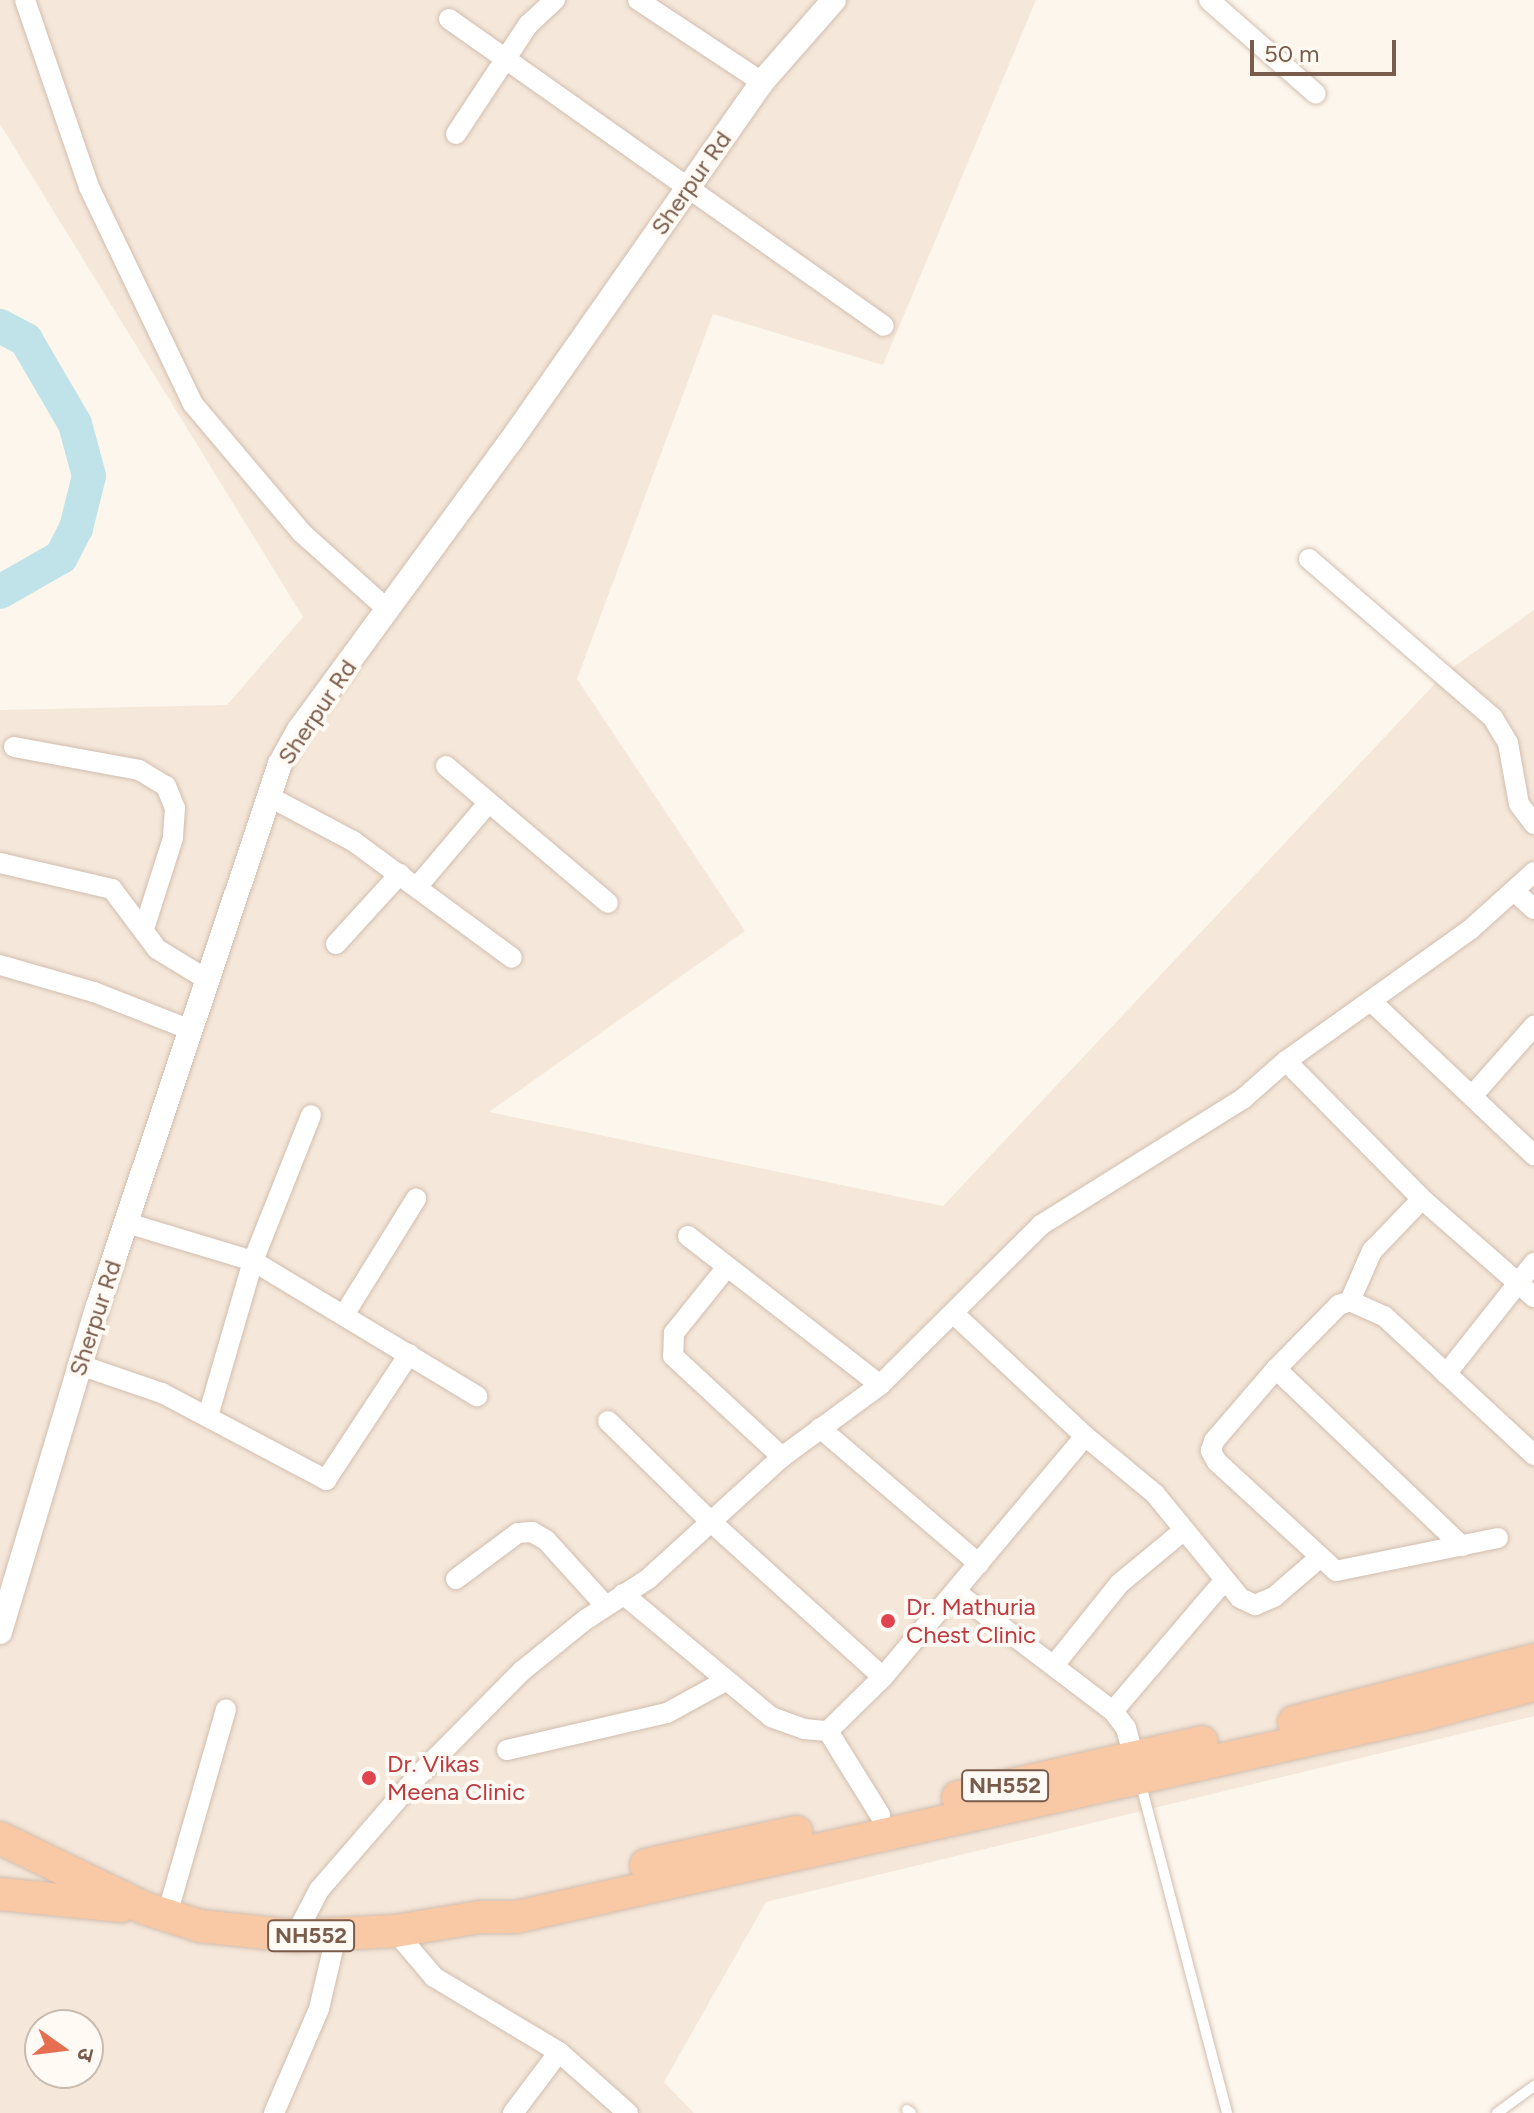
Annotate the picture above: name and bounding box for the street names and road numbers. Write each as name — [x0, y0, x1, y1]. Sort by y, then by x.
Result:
street label: Sherpur Rd — [645, 126, 737, 240]
street label: Sherpur Rd — [271, 654, 363, 770]
street label: Sherpur Rd — [63, 1256, 127, 1380]
road number: NH552 — [961, 1768, 1049, 1804]
road number: NH552 — [267, 1918, 355, 1954]

